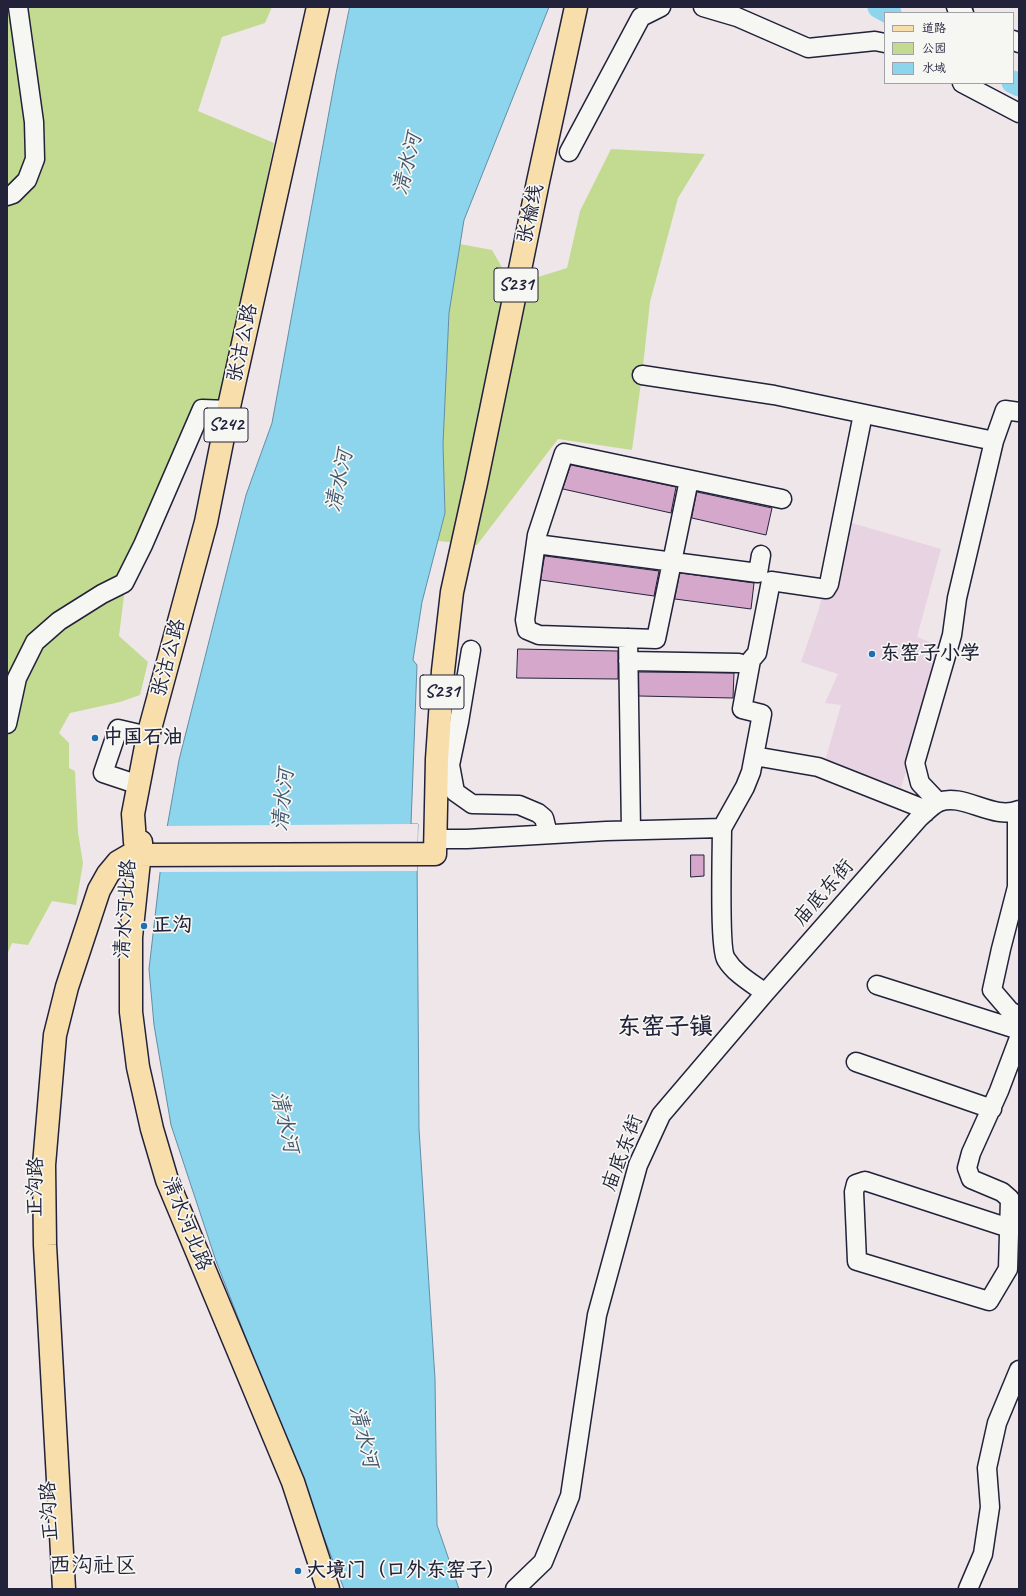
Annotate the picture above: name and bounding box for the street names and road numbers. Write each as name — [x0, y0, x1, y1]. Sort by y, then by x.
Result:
street label: 张榆线 — [513, 182, 549, 246]
road number: S231 — [494, 268, 538, 302]
street label: 张沽公路 — [223, 301, 263, 385]
road number: S242 — [204, 408, 248, 442]
street label: 张沽公路 — [147, 616, 191, 700]
road number: S231 — [420, 675, 464, 709]
street label: 庙底东街 — [789, 855, 859, 931]
street label: 清水河北路 — [111, 858, 141, 960]
street label: 庙底东街 — [597, 1111, 649, 1195]
street label: 正沟路 — [23, 1157, 49, 1217]
street label: 清水河北路 — [156, 1173, 216, 1275]
street label: 正沟路 — [36, 1480, 64, 1542]

